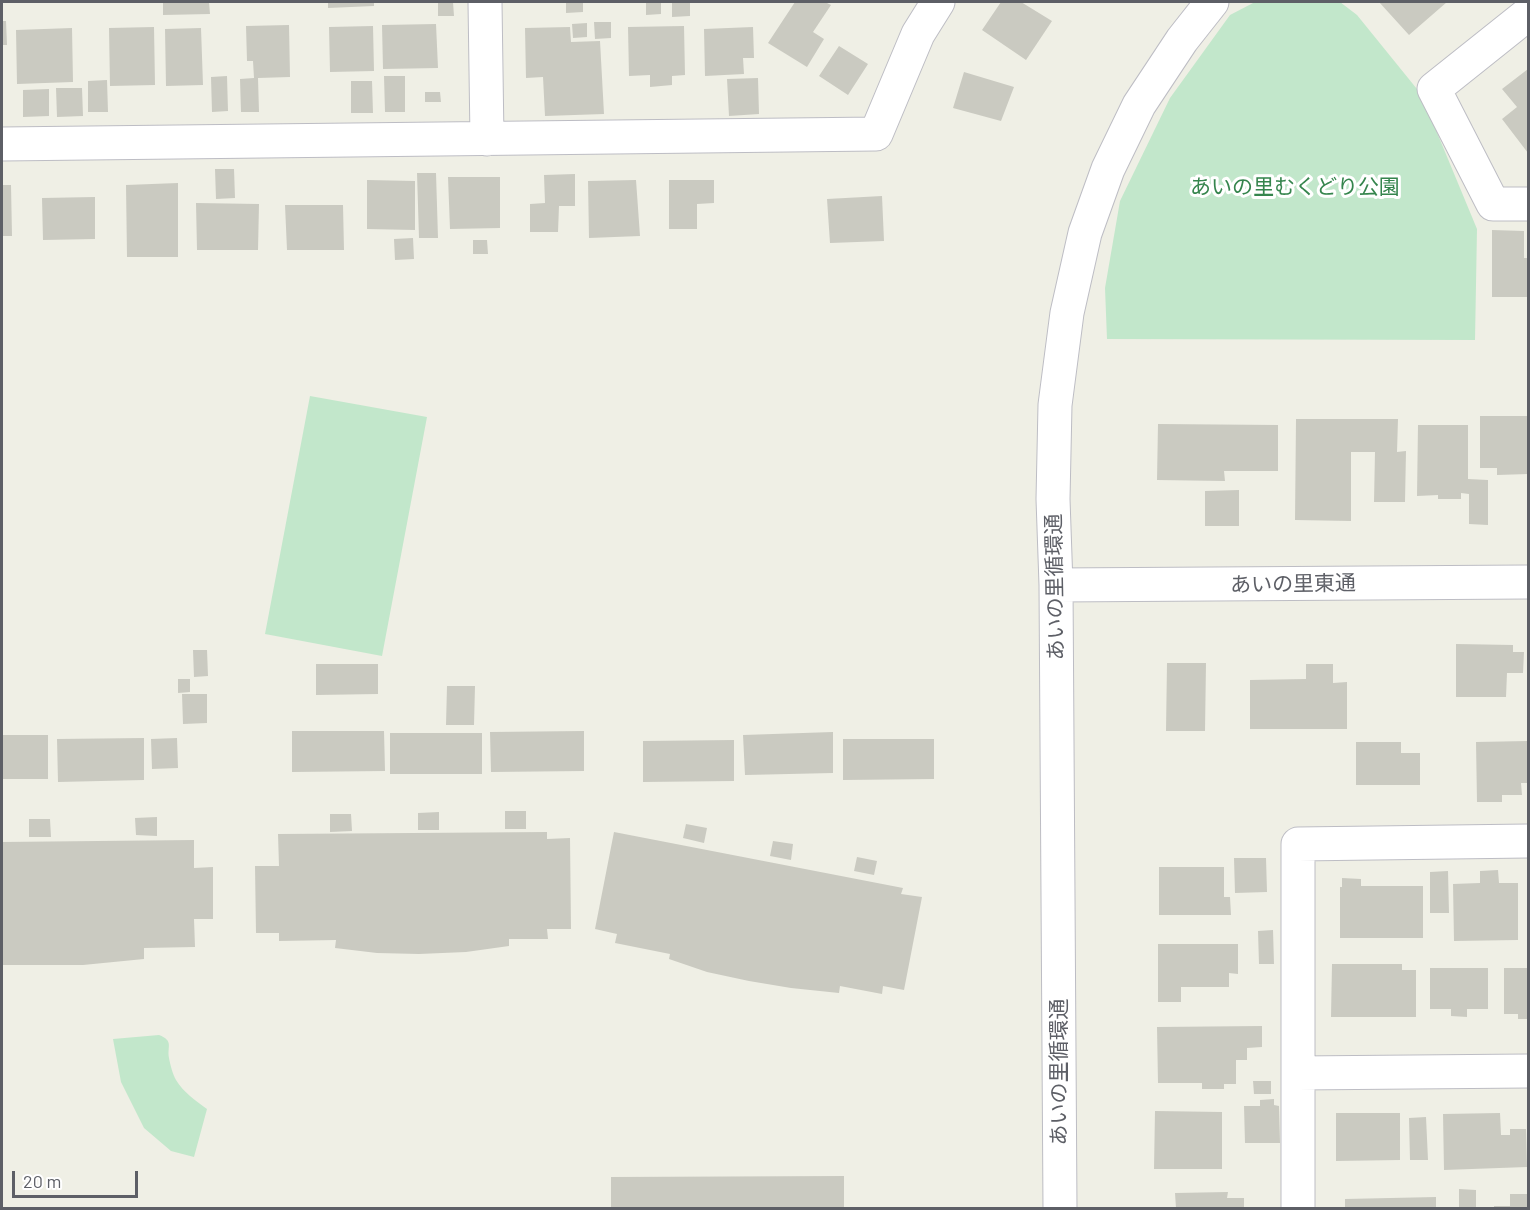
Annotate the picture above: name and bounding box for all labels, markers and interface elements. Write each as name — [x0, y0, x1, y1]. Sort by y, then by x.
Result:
park label: あいの里むくどり公園 — [1190, 174, 1400, 200]
street label: あいの里循環通 — [1041, 513, 1069, 661]
street label: あいの里東通 — [1230, 570, 1356, 598]
street label: あいの里循環通 — [1046, 999, 1072, 1145]
scale bar — [15, 1159, 141, 1197]
text: 20 m — [23, 1170, 61, 1192]

